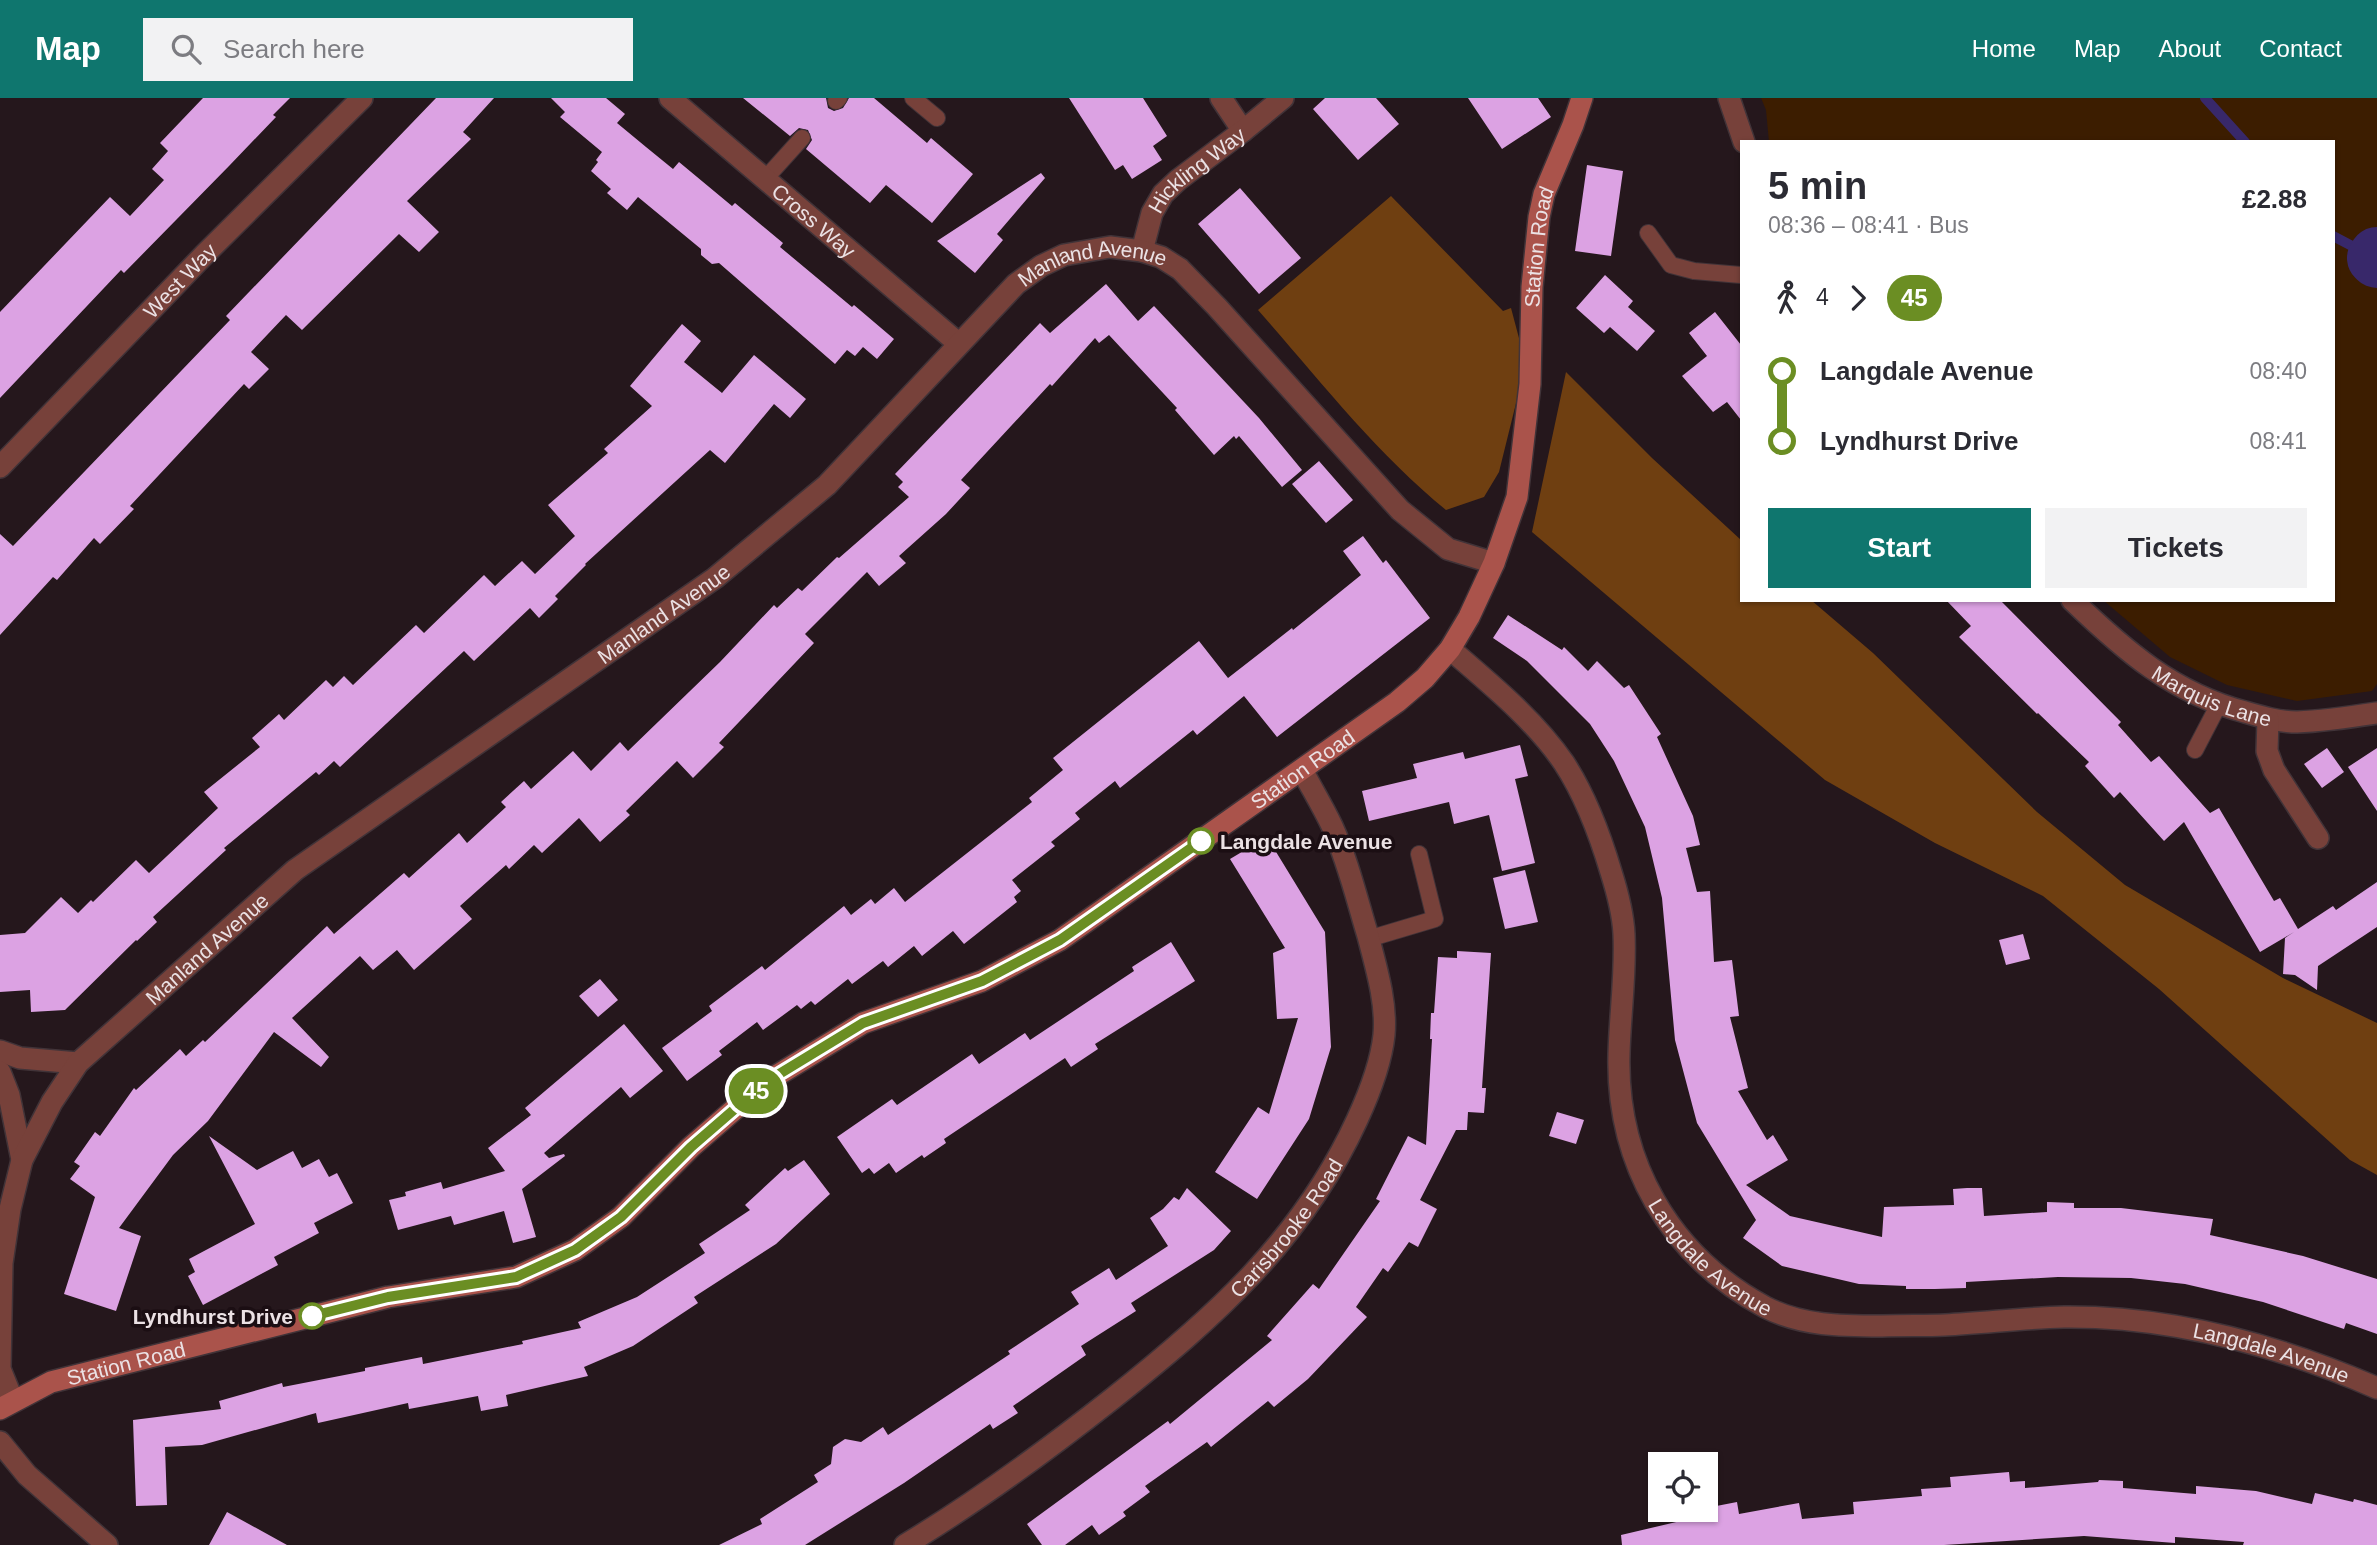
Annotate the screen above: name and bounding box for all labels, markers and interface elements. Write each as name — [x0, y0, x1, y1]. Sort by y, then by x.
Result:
search box — [143, 18, 633, 81]
text: Map — [35, 30, 101, 67]
icon: search — [167, 30, 205, 68]
text: Search here — [223, 34, 365, 64]
text: Home — [1972, 35, 2036, 62]
text: Map — [2074, 35, 2121, 62]
text: About — [2159, 35, 2221, 62]
text: Contact — [2259, 35, 2342, 62]
street label: Hickling Way — [1143, 122, 1250, 217]
text: 5 min — [1768, 165, 1867, 207]
street label: Cross Way — [768, 179, 861, 263]
street label: Station Road — [1520, 183, 1557, 308]
text: £2.88 — [2242, 184, 2307, 214]
text: 08:36 – 08:41 · Bus — [1768, 212, 1969, 238]
street label: Manland Avenue — [1013, 235, 1170, 291]
street label: West Way — [139, 238, 221, 322]
icon: walk — [1768, 279, 1806, 317]
icon: forward — [1839, 279, 1877, 317]
text: 4 — [1816, 284, 1829, 310]
text: 45 — [1901, 284, 1928, 311]
text: Langdale Avenue — [1820, 356, 2033, 386]
text: 08:40 — [2249, 358, 2307, 384]
text: Lyndhurst Drive — [1820, 426, 2018, 456]
text: 08:41 — [2249, 428, 2307, 454]
button: Start — [1768, 508, 2031, 588]
button: Tickets — [2045, 508, 2307, 588]
street label: Manland Avenue — [593, 559, 734, 668]
street label: Marquis Lane — [2148, 661, 2274, 730]
street label: Station Road — [1246, 724, 1359, 813]
marker: Langdale Avenue — [1188, 828, 1214, 854]
place label: Langdale Avenue — [1220, 830, 1392, 853]
street label: Manland Avenue — [141, 888, 273, 1009]
line badge: 45 — [724, 1068, 788, 1114]
text: 45 — [743, 1077, 769, 1104]
street label: Carisbrooke Road — [1225, 1154, 1347, 1302]
street label: Langdale Avenue — [1644, 1195, 1776, 1320]
marker: Lyndhurst Drive — [299, 1303, 325, 1329]
place label: Lyndhurst Drive — [133, 1305, 293, 1328]
street label: Langdale Avenue — [2191, 1318, 2353, 1387]
street label: Station Road — [64, 1337, 188, 1389]
map controls — [1648, 1452, 1718, 1522]
button: locate — [1648, 1452, 1718, 1522]

